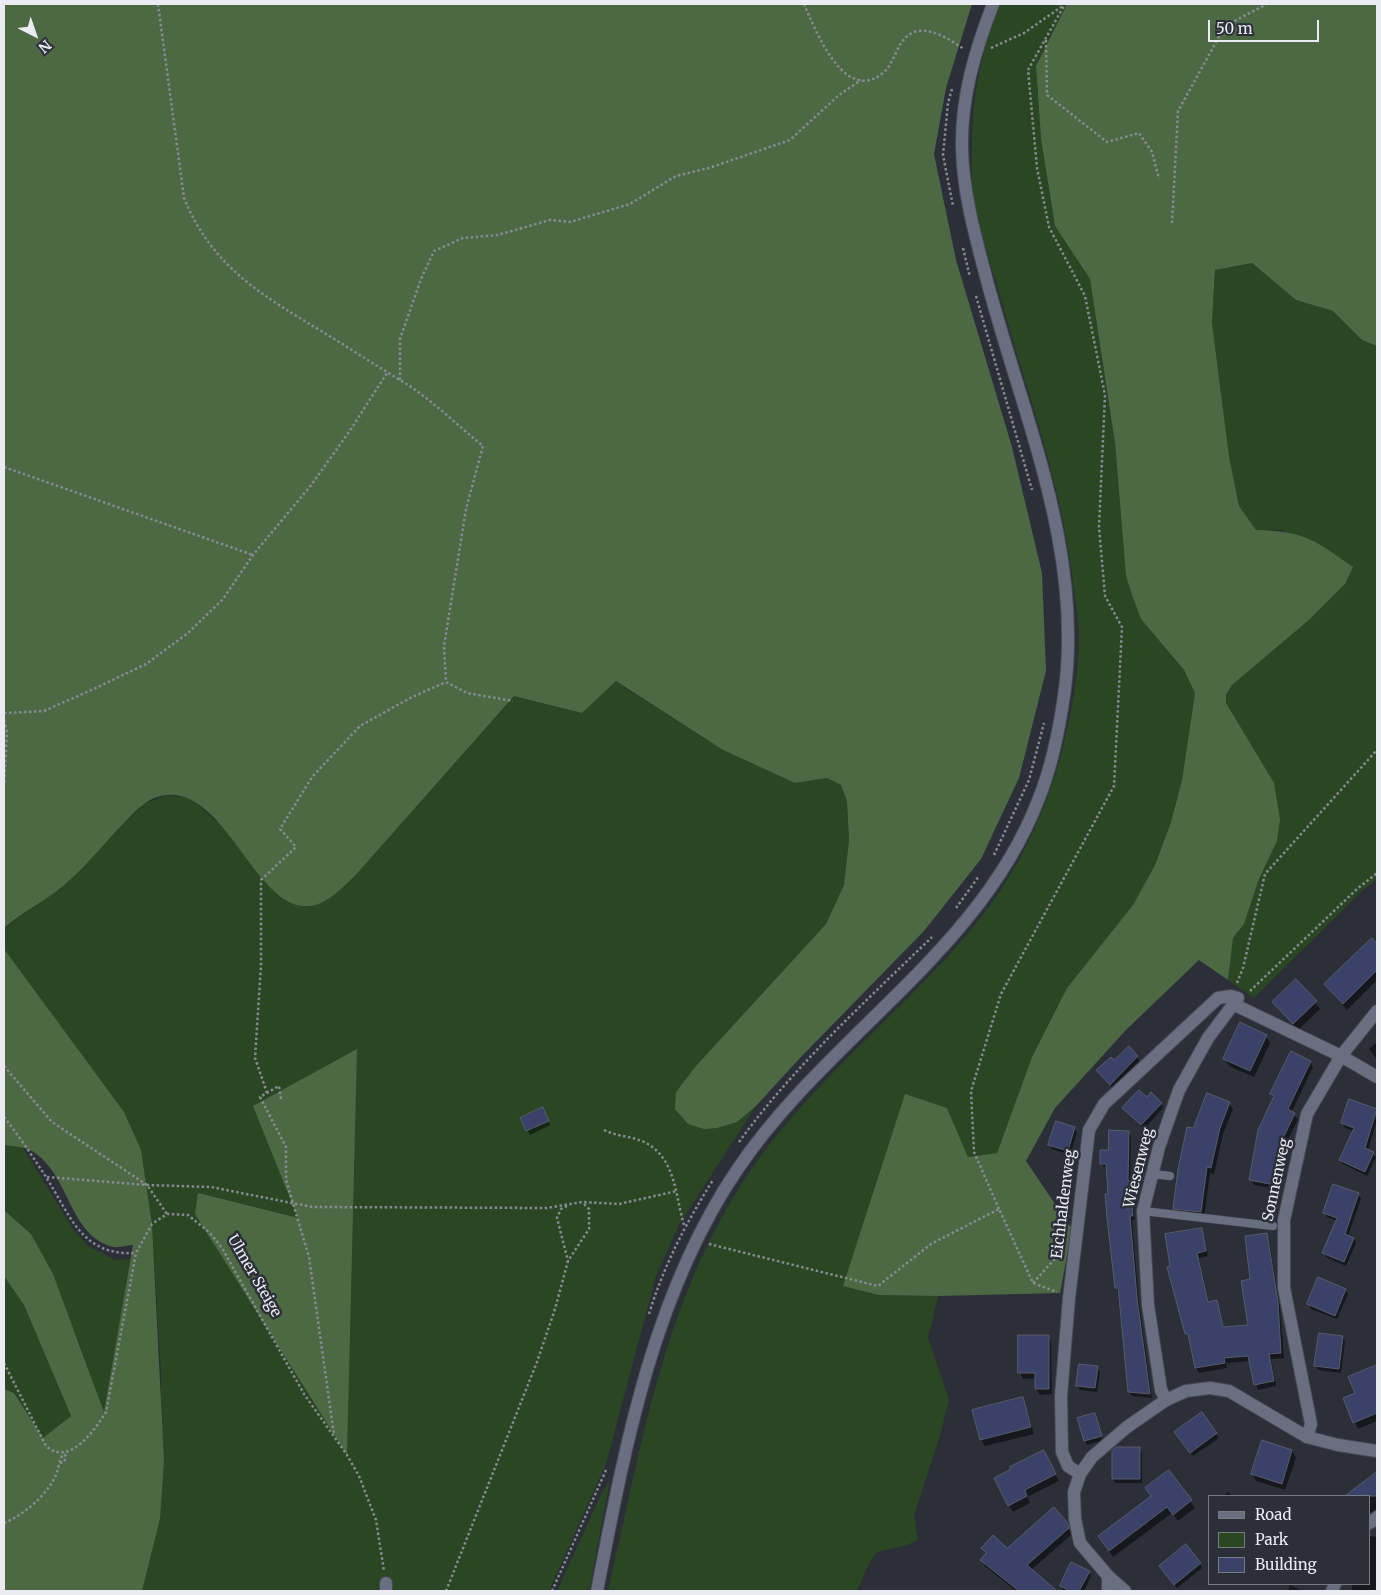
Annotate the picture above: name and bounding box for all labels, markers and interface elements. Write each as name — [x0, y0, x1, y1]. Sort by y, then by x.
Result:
north arrow — [10, 10, 60, 60]
scale bar — [1211, 10, 1322, 42]
text: 50 m — [1216, 19, 1253, 38]
text: N — [35, 36, 55, 57]
street label: Wiesenweg — [1120, 1126, 1158, 1210]
street label: Sonnenweg — [1259, 1137, 1295, 1223]
street label: Eichhaldenweg — [1048, 1148, 1080, 1260]
street label: Ulmer Steige — [223, 1232, 285, 1320]
legend — [1208, 1495, 1371, 1585]
text: Road — [1255, 1505, 1291, 1524]
text: Park — [1255, 1530, 1288, 1549]
text: Building — [1255, 1555, 1317, 1574]

